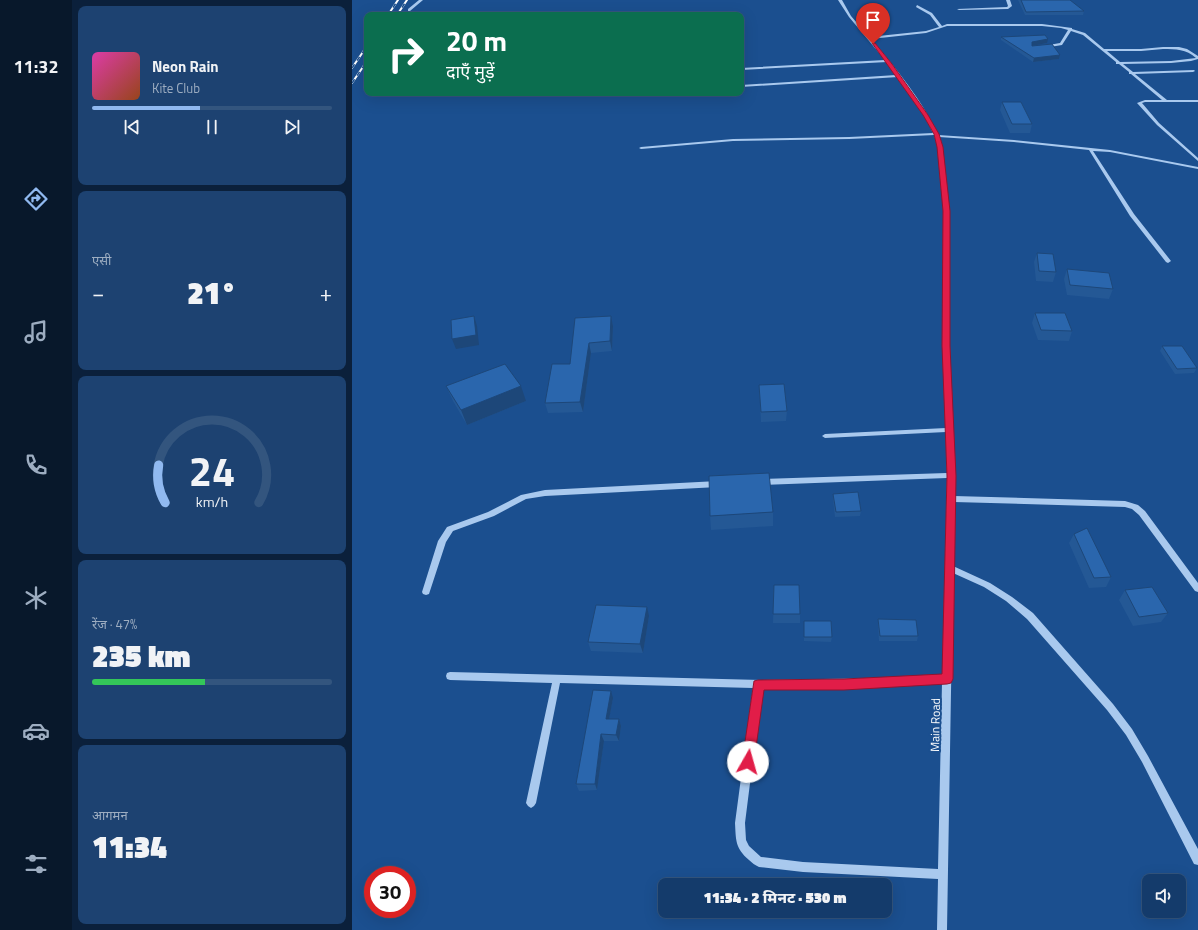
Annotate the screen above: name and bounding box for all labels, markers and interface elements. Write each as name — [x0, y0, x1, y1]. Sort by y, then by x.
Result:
pin — [856, 3, 890, 44]
icon: arrive — [862, 9, 884, 31]
text: 20 m — [446, 19, 507, 62]
icon: right — [380, 28, 432, 80]
text: 11:32 — [14, 53, 58, 80]
text: Neon Rain — [152, 55, 219, 78]
text: दाएँ मुड़ें — [446, 58, 495, 85]
text: Kite Club — [152, 78, 200, 98]
icon: previous — [121, 116, 143, 138]
icon: pause — [201, 116, 223, 138]
icon: next — [281, 116, 303, 138]
icon: directions — [22, 185, 50, 213]
text: एसी — [92, 250, 111, 270]
text: 21° — [187, 270, 237, 316]
text: − — [92, 276, 104, 310]
text: + — [320, 276, 332, 310]
icon: music — [22, 318, 50, 346]
text: 24 — [189, 439, 235, 502]
icon: phone — [22, 451, 50, 479]
text: km/h — [196, 491, 228, 513]
icon: climate — [22, 584, 50, 612]
text: रेंज · 47% — [92, 614, 137, 634]
text: 235 km — [92, 633, 190, 679]
street label: Main Road — [925, 698, 945, 752]
icon: car — [22, 717, 50, 745]
position arrow — [727, 741, 769, 783]
text: आगमन — [92, 805, 128, 825]
text: 11:34 — [92, 824, 167, 870]
icon: filters — [22, 850, 50, 878]
speed limit sign: 30 — [364, 866, 416, 918]
map controls — [1142, 874, 1186, 918]
button: sound — [1142, 874, 1186, 918]
text: 11:34 · 2 मिनट · 530 m — [704, 886, 846, 909]

